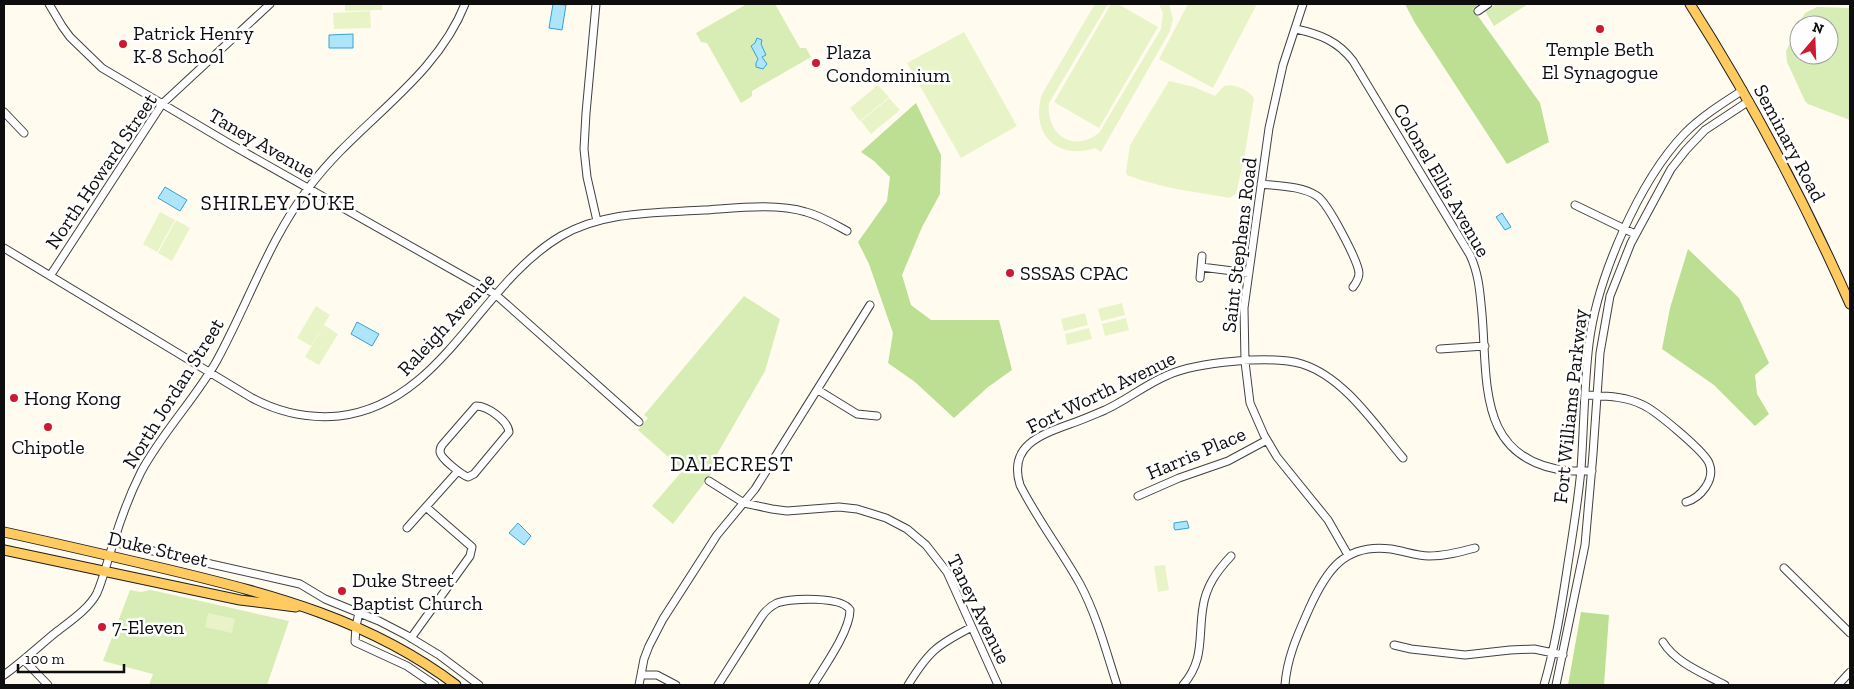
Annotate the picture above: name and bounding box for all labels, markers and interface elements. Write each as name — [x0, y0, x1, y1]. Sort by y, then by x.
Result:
north arrow — [1789, 15, 1839, 65]
text: N — [1810, 18, 1826, 38]
place label: Patrick Henry K-8 School — [133, 21, 255, 68]
marker: Temple Beth El Synagogue — [1594, 23, 1606, 35]
place label: Temple Beth El Synagogue — [1542, 37, 1658, 84]
marker: Patrick Henry K-8 School — [117, 38, 129, 50]
place label: Plaza Condominium — [826, 40, 951, 87]
marker: Plaza Condominium — [810, 57, 822, 69]
street label: Seminary Road — [1749, 80, 1831, 206]
street label: North Howard Street — [40, 88, 162, 253]
street label: Colonel Ellis Avenue — [1388, 99, 1496, 261]
street label: Taney Avenue — [204, 103, 320, 183]
street label: Saint Stephens Road — [1216, 156, 1262, 334]
district label: SHIRLEY DUKE — [200, 190, 356, 215]
place label: SSSAS CPAC — [1020, 261, 1129, 285]
marker: SSSAS CPAC — [1004, 267, 1016, 279]
street label: Raleigh Avenue — [392, 268, 500, 380]
street label: Fort Williams Parkway — [1548, 307, 1592, 505]
street label: North Jordan Street — [117, 313, 229, 472]
street label: Fort Worth Avenue — [1023, 346, 1179, 438]
place label: Hong Kong — [24, 386, 121, 410]
marker: Hong Kong — [8, 392, 20, 404]
marker: Chipotle — [42, 421, 54, 433]
street label: Harris Place — [1143, 421, 1249, 485]
place label: Chipotle — [11, 435, 85, 459]
district label: DALECREST — [670, 451, 794, 476]
street label: Duke Street — [106, 526, 211, 572]
street label: Taney Avenue — [942, 550, 1016, 668]
place label: Duke Street Baptist Church — [352, 568, 483, 615]
marker: Duke Street Baptist Church — [336, 585, 348, 597]
place label: 7-Eleven — [112, 615, 185, 639]
marker: 7-Eleven — [96, 621, 108, 633]
scale bar — [18, 642, 124, 674]
text: 100 m — [25, 650, 64, 668]

